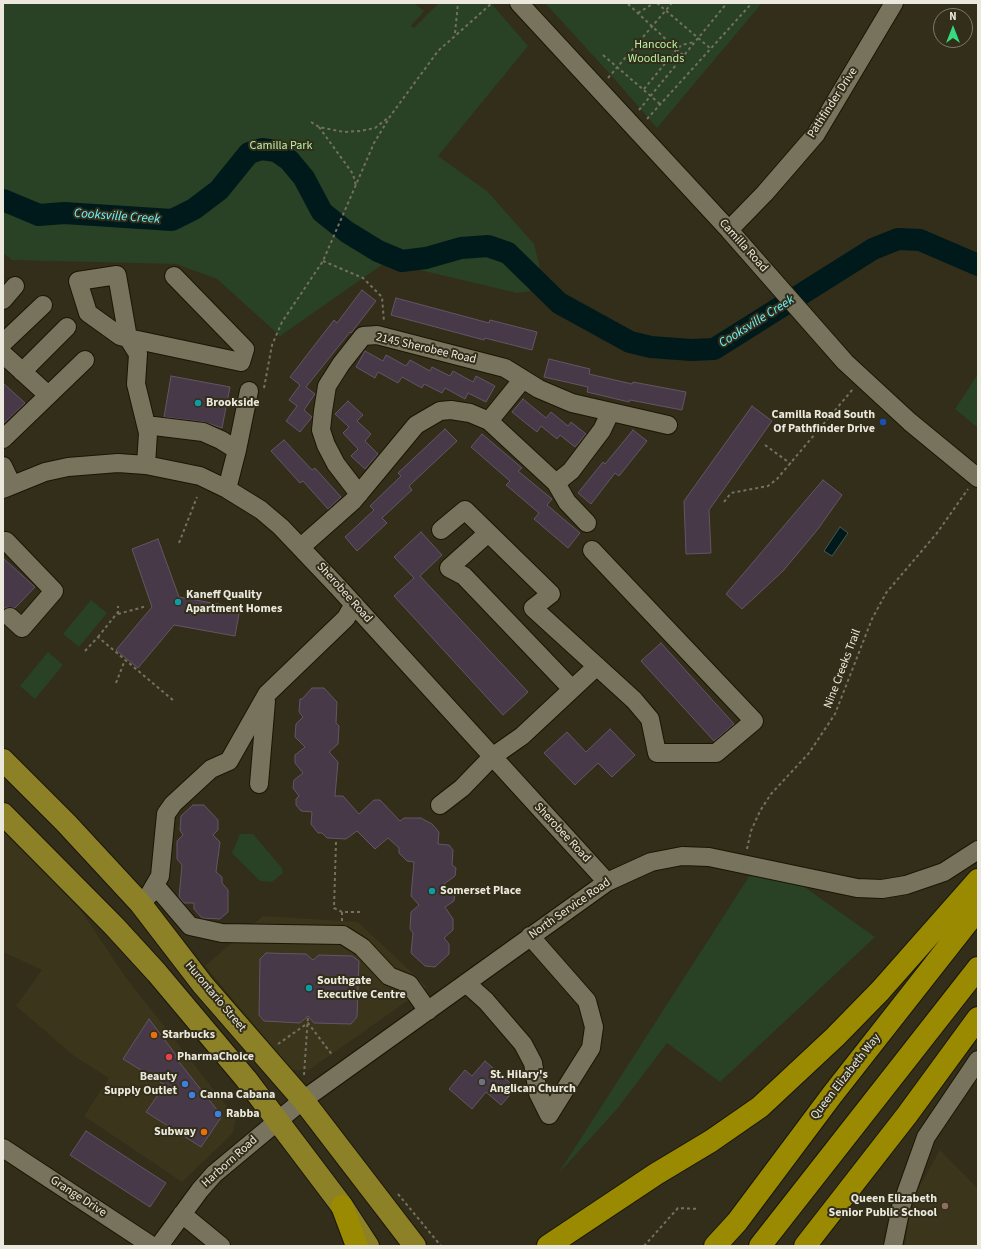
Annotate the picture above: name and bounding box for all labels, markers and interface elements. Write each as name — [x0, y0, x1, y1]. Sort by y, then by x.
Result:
north arrow — [933, 8, 973, 48]
text: N — [949, 9, 957, 24]
park label: Hancock Woodlands — [628, 38, 684, 66]
street label: Pathfinder Drive — [805, 65, 861, 141]
park label: Camilla Park — [250, 139, 312, 153]
water label: Cooksville Creek — [73, 206, 161, 228]
street label: Camilla Road — [716, 217, 770, 275]
water label: Cooksville Creek — [716, 293, 798, 351]
street label: 2145 Sherobee Road — [374, 330, 478, 368]
place label: Brookside — [206, 396, 260, 410]
marker: Brookside — [193, 398, 203, 408]
place label: Camilla Road South Of Pathfinder Drive — [772, 408, 875, 436]
marker: Camilla Road South Of Pathfinder Drive — [878, 417, 888, 427]
street label: Sherobee Road — [313, 560, 375, 626]
place label: Kaneff Quality Apartment Homes — [186, 588, 282, 616]
marker: Kaneff Quality Apartment Homes — [173, 597, 183, 607]
street label: Nine Creeks Trail — [821, 627, 865, 711]
street label: Sherobee Road — [531, 800, 593, 866]
street label: North Service Road — [527, 876, 613, 942]
place label: Somerset Place — [440, 884, 521, 898]
marker: Somerset Place — [427, 886, 437, 896]
street label: Hurontario Street — [181, 959, 249, 1035]
place label: Southgate Executive Centre — [317, 974, 406, 1002]
marker: Southgate Executive Centre — [304, 983, 314, 993]
place label: Starbucks — [162, 1028, 215, 1042]
marker: Starbucks — [149, 1030, 159, 1040]
street label: Queen Elizabeth Way — [808, 1031, 884, 1123]
place label: PharmaChoice — [177, 1050, 254, 1064]
marker: PharmaChoice — [164, 1052, 174, 1062]
place label: St. Hilary's Anglican Church — [490, 1068, 576, 1096]
place label: Beauty Supply Outlet — [104, 1070, 177, 1098]
marker: St. Hilary's Anglican Church — [477, 1077, 487, 1087]
marker: Beauty Supply Outlet — [180, 1079, 190, 1089]
place label: Canna Cabana — [200, 1088, 275, 1102]
marker: Canna Cabana — [187, 1090, 197, 1100]
place label: Rabba — [226, 1107, 260, 1121]
marker: Rabba — [213, 1109, 223, 1119]
place label: Subway — [154, 1125, 196, 1139]
marker: Subway — [199, 1127, 209, 1137]
street label: Harborn Road — [199, 1133, 261, 1191]
street label: Grange Drive — [47, 1173, 109, 1221]
place label: Queen Elizabeth Senior Public School — [829, 1192, 937, 1220]
marker: Queen Elizabeth Senior Public School — [940, 1201, 950, 1211]

